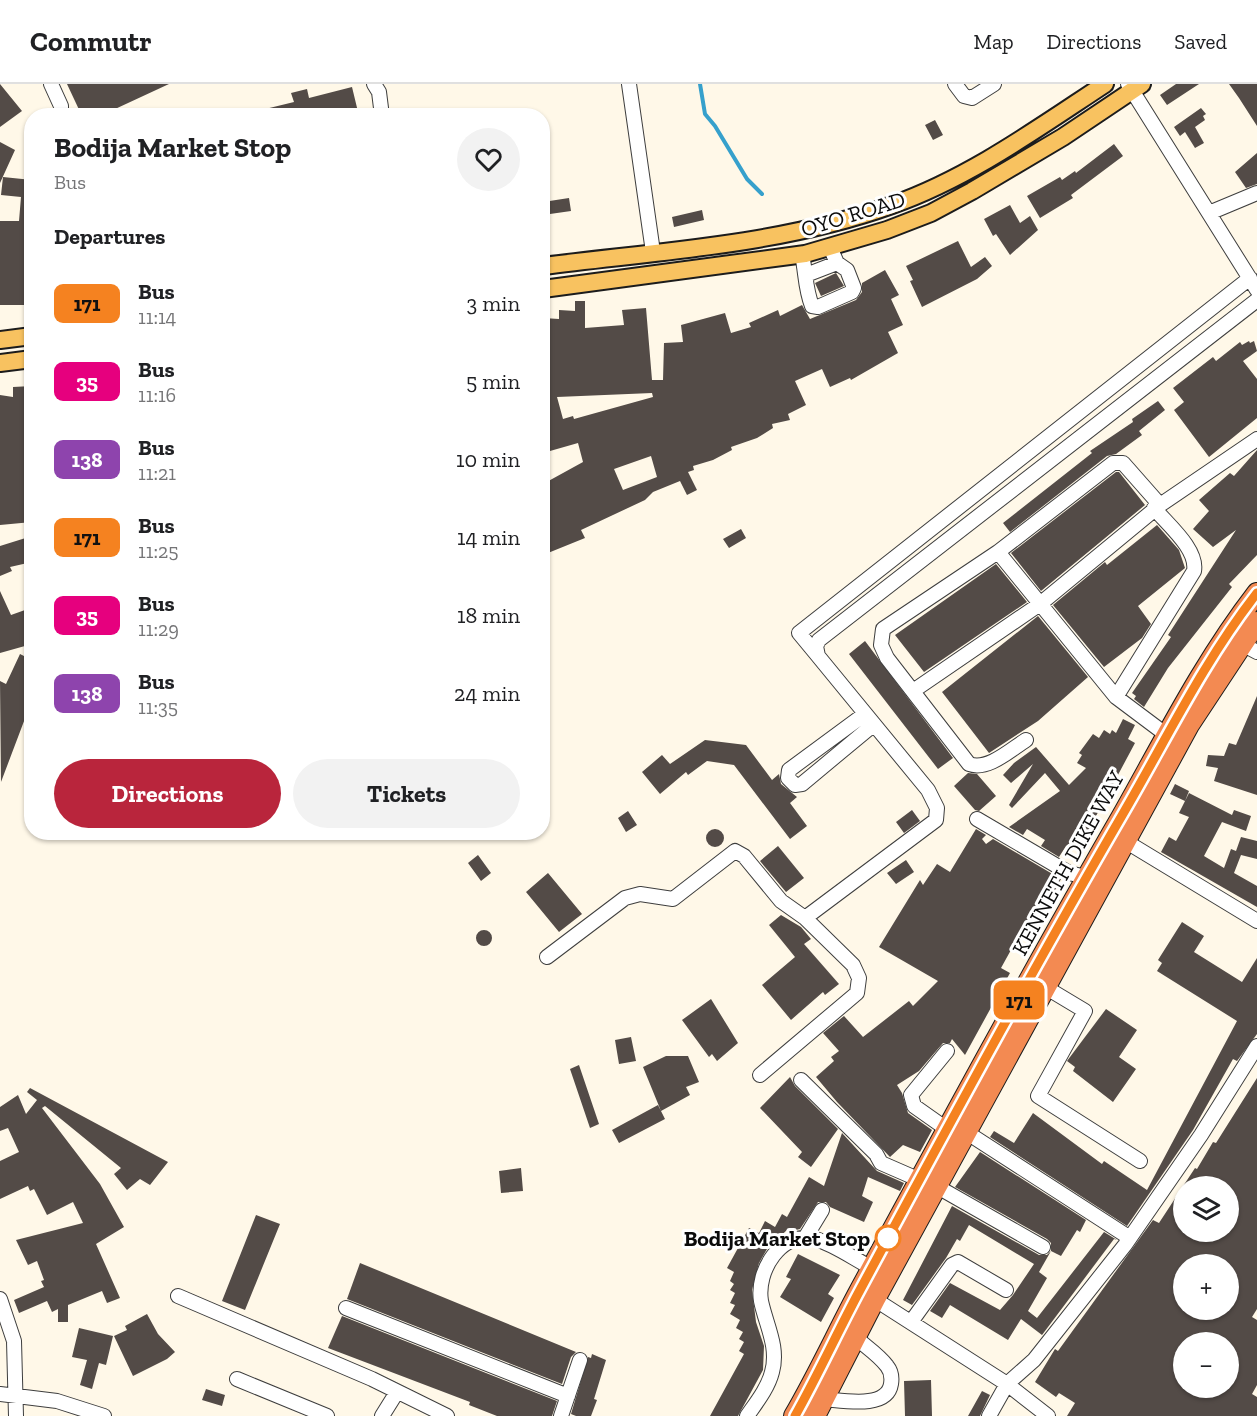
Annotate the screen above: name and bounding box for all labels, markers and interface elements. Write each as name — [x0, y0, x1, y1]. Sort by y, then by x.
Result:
text: Commutr — [30, 25, 152, 58]
text: Map — [974, 29, 1014, 54]
text: Directions — [1047, 29, 1141, 54]
text: Saved — [1174, 29, 1227, 54]
button: heart — [457, 128, 520, 191]
text: Bodija Market Stop — [54, 131, 291, 164]
text: Bus — [54, 170, 86, 194]
street label: OYO ROAD — [798, 185, 908, 243]
text: Departures — [54, 223, 165, 250]
text: Bus — [138, 278, 175, 305]
text: 3 min — [466, 290, 520, 317]
text: 171 — [74, 291, 100, 316]
text: 11:14 — [138, 305, 176, 329]
text: Bus — [138, 356, 175, 383]
text: 5 min — [466, 368, 520, 395]
text: 35 — [76, 369, 98, 394]
text: 11:16 — [138, 383, 176, 407]
text: Bus — [138, 434, 175, 461]
text: 10 min — [456, 446, 520, 473]
text: 138 — [72, 447, 103, 472]
text: 11:21 — [138, 461, 176, 485]
text: Bus — [138, 512, 175, 539]
text: 14 min — [457, 524, 520, 551]
text: 171 — [74, 525, 100, 550]
text: 11:25 — [138, 539, 178, 563]
text: Bus — [138, 590, 175, 617]
text: 18 min — [457, 602, 520, 629]
text: 35 — [76, 603, 98, 628]
text: 11:29 — [138, 617, 179, 641]
text: Bus — [138, 668, 175, 695]
text: 24 min — [454, 680, 520, 707]
text: 138 — [72, 681, 103, 706]
text: 11:35 — [138, 695, 178, 719]
button: Directions — [54, 759, 281, 828]
button: Tickets — [293, 759, 520, 828]
street label: KENNETH DIKE WAY — [1006, 766, 1130, 960]
line badge: 171 — [984, 980, 1054, 1020]
text: 171 — [1006, 988, 1032, 1013]
map controls — [1173, 1176, 1239, 1398]
button: layers — [1173, 1176, 1239, 1242]
place label: Bodija Market Stop — [684, 1225, 870, 1252]
marker: Bodija Market Stop — [875, 1225, 901, 1251]
button: + — [1173, 1254, 1239, 1320]
button: − — [1173, 1332, 1239, 1398]

